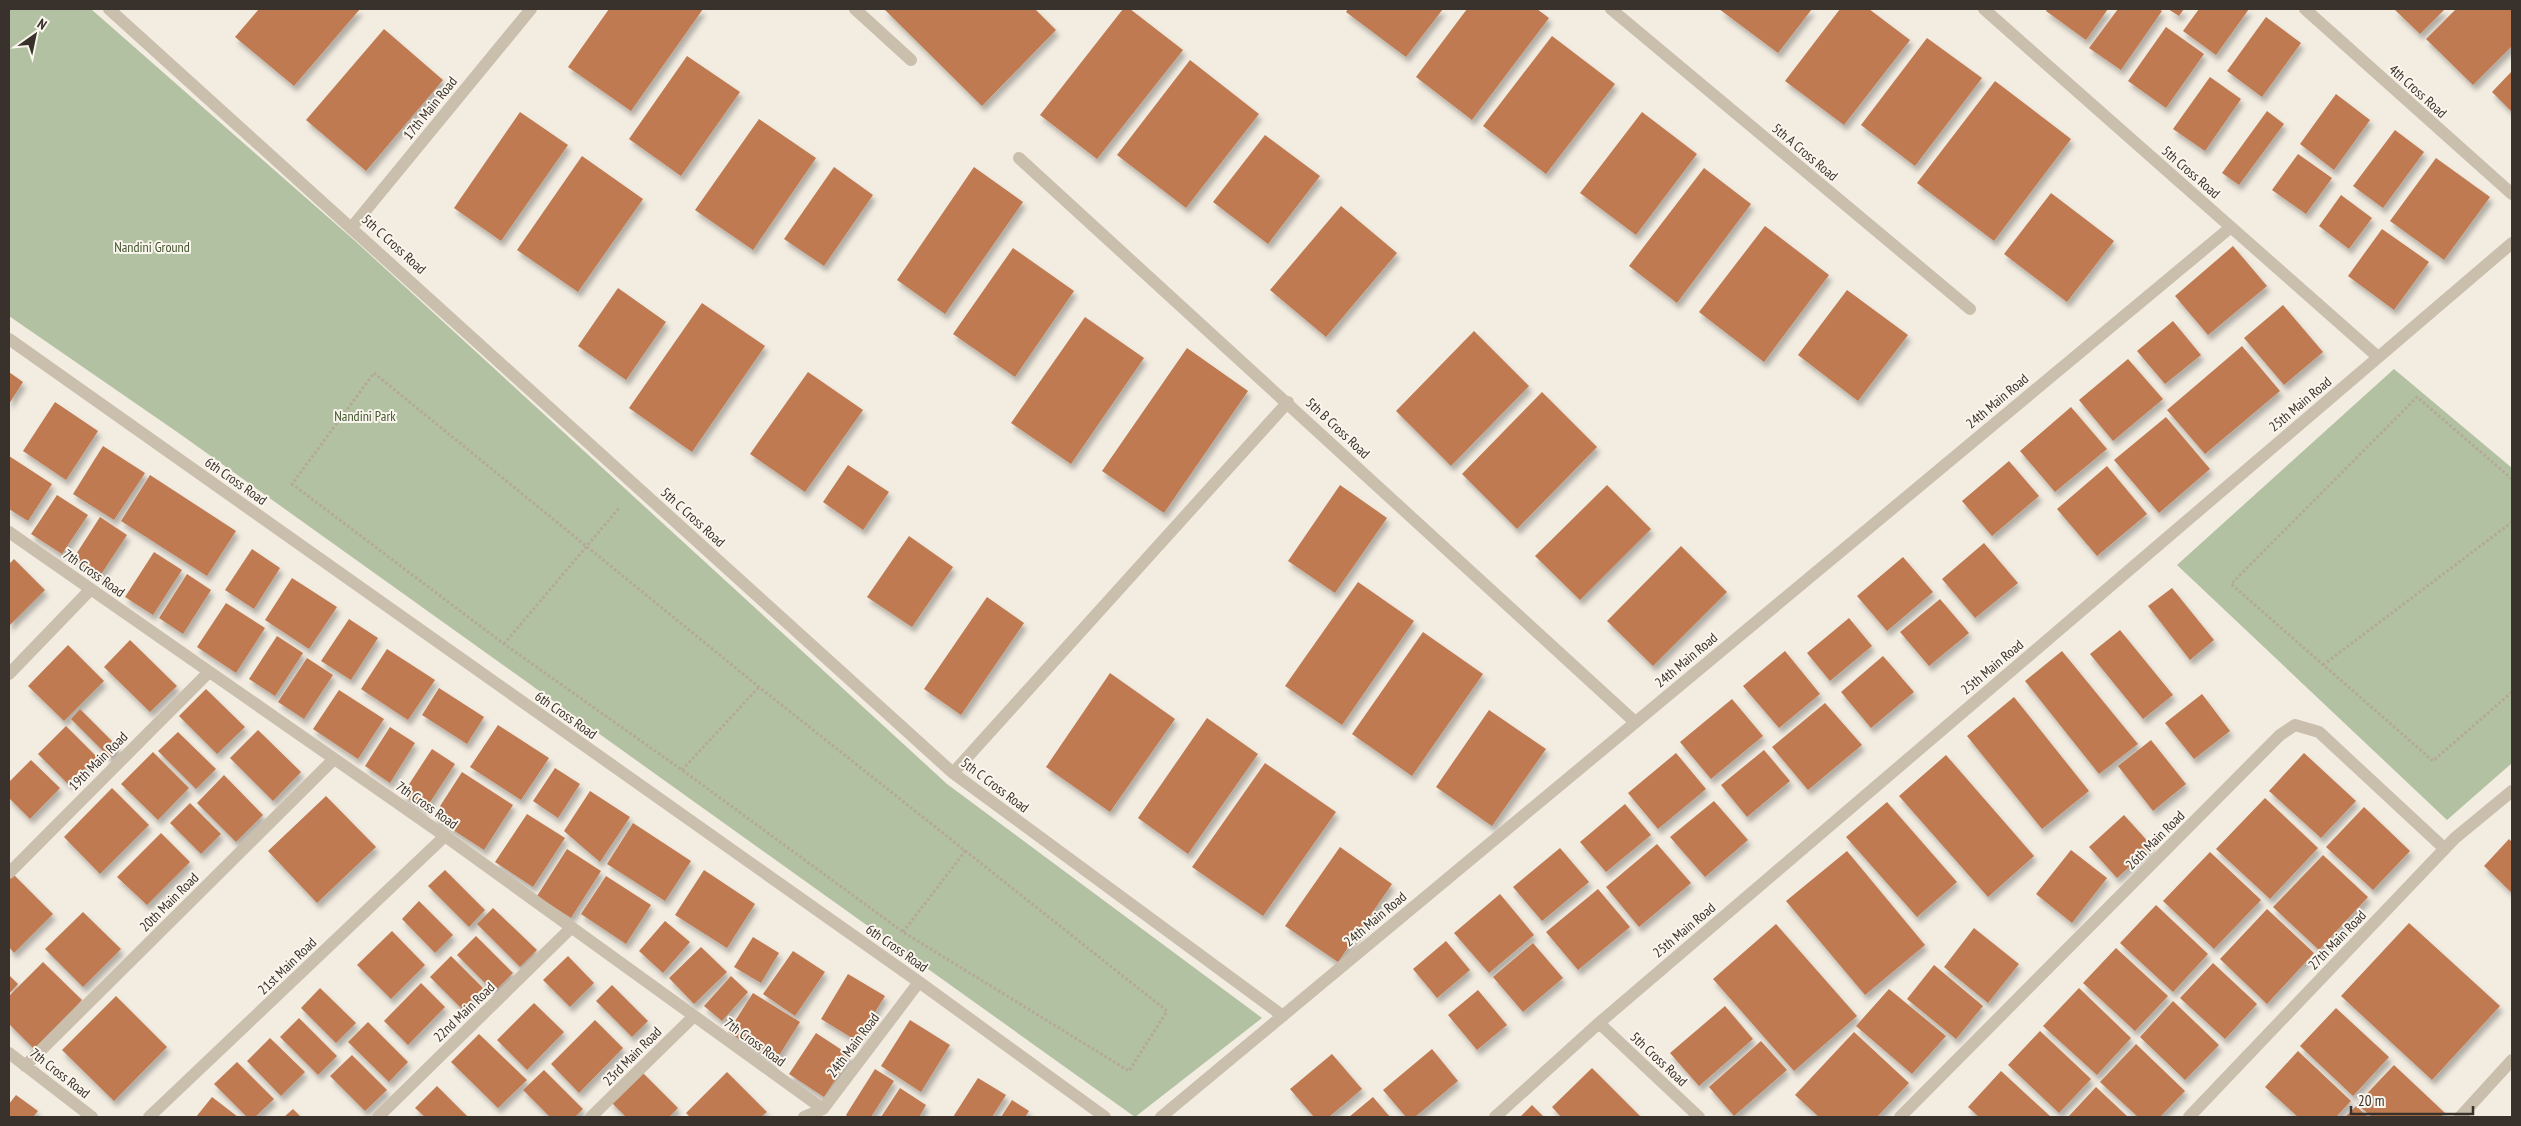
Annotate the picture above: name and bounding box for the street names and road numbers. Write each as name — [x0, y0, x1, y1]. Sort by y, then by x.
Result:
street label: 4th Cross Road — [2385, 60, 2451, 122]
street label: 17th Main Road — [399, 73, 461, 143]
street label: 5th A Cross Road — [1768, 119, 1842, 185]
street label: 5th Cross Road — [2158, 142, 2224, 202]
street label: 5th C Cross Road — [358, 210, 430, 278]
street label: 24th Main Road — [1962, 370, 2032, 432]
street label: 25th Main Road — [2265, 373, 2335, 435]
street label: 5th B Cross Road — [1302, 394, 1374, 462]
street label: 6th Cross Road — [201, 453, 271, 509]
street label: 5th C Cross Road — [657, 483, 729, 551]
street label: 7th Cross Road — [60, 545, 128, 601]
street label: 24th Main Road — [1651, 629, 1721, 691]
street label: 25th Main Road — [1957, 636, 2027, 698]
street label: 6th Cross Road — [531, 687, 601, 743]
street label: 19th Main Road — [65, 728, 131, 794]
street label: 5th C Cross Road — [957, 754, 1033, 816]
street label: 7th Cross Road — [393, 777, 461, 833]
street label: 26th Main Road — [2122, 807, 2188, 873]
street label: 20th Main Road — [136, 869, 202, 935]
street label: 24th Main Road — [1340, 888, 1410, 950]
street label: 25th Main Road — [1649, 899, 1719, 961]
street label: 27th Main Road — [2304, 906, 2370, 974]
street label: 6th Cross Road — [862, 920, 932, 976]
street label: 21st Main Road — [254, 934, 320, 998]
street label: 22nd Main Road — [430, 978, 498, 1046]
street label: 24th Main Road — [823, 1009, 883, 1081]
street label: 7th Cross Road — [721, 1014, 789, 1070]
street label: 23rd Main Road — [599, 1023, 665, 1089]
street label: 5th Cross Road — [1627, 1028, 1691, 1090]
street label: 7th Cross Road — [26, 1044, 94, 1102]

